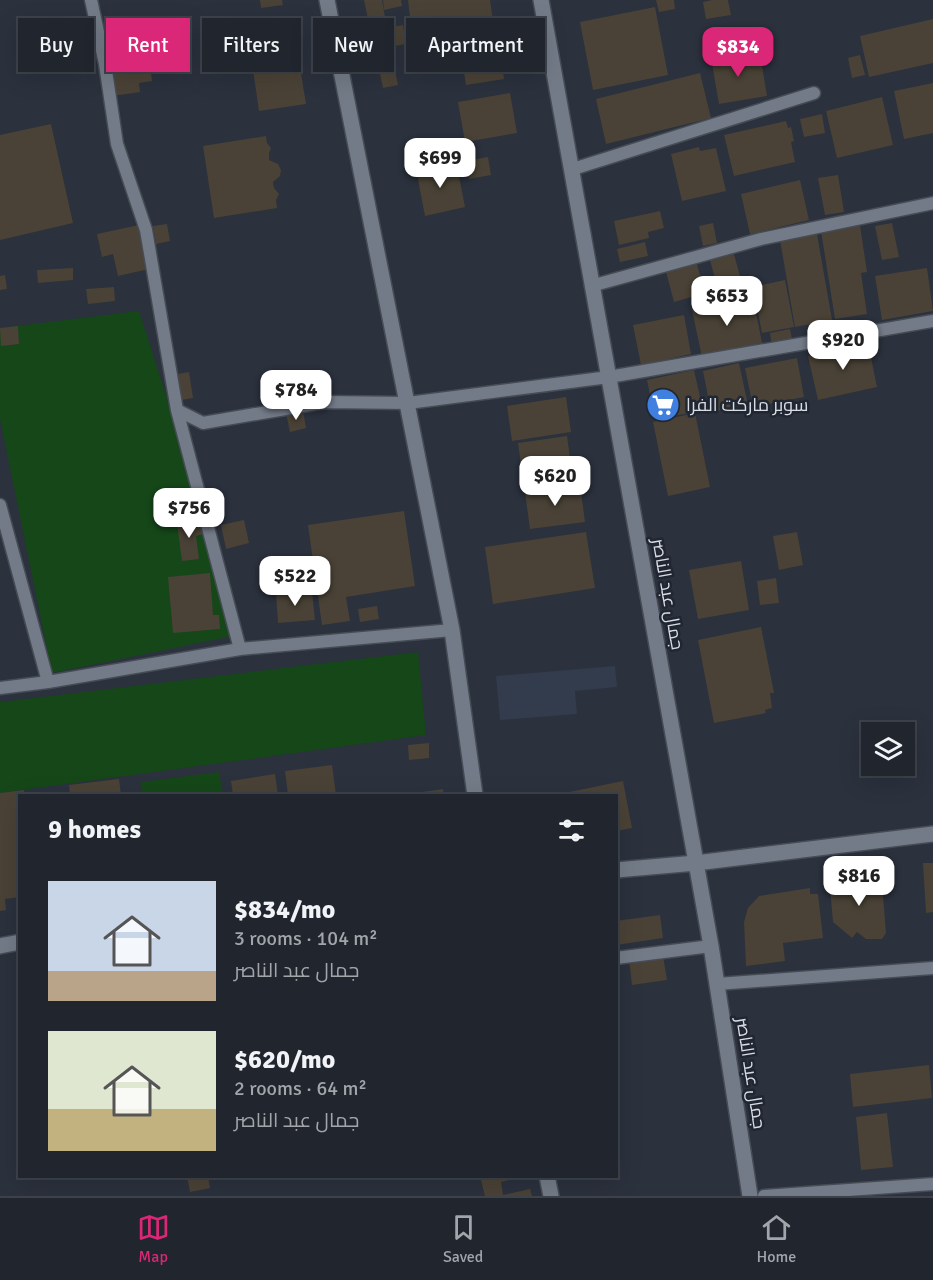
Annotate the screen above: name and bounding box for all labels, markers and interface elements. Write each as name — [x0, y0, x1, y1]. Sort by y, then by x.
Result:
chip: Buy — [18, 18, 94, 72]
chip: Rent — [106, 18, 190, 72]
chip: Filters — [202, 18, 301, 72]
chip: New — [313, 18, 394, 72]
chip: Apartment — [406, 18, 545, 72]
pin: $834 — [702, 27, 774, 78]
text: $834 — [716, 34, 760, 59]
pin: $699 — [404, 138, 476, 189]
text: $699 — [418, 145, 462, 170]
pin: $653 — [691, 276, 763, 327]
text: $653 — [705, 283, 749, 308]
pin: $920 — [807, 320, 879, 371]
text: $920 — [821, 327, 865, 352]
pin: $784 — [260, 370, 332, 421]
text: $784 — [274, 377, 318, 402]
supermarket icon: سوبر ماركت الفرا — [645, 387, 681, 423]
place label: سوبر ماركت الفرا — [686, 394, 809, 416]
pin: $620 — [519, 456, 591, 507]
text: $620 — [533, 463, 577, 488]
pin: $756 — [153, 488, 225, 539]
text: $756 — [167, 495, 211, 520]
street label: جمال عبد الناصر — [647, 536, 689, 651]
pin: $522 — [259, 556, 331, 607]
text: $522 — [273, 563, 317, 588]
map controls — [861, 722, 915, 776]
button: layers — [861, 722, 915, 776]
text: 9 homes — [48, 814, 141, 846]
icon: filters — [555, 814, 588, 847]
pin: $816 — [823, 856, 895, 907]
text: $816 — [837, 863, 881, 888]
text: $834/mo — [234, 894, 335, 926]
icon: home — [96, 905, 168, 977]
text: 3 rooms · 104 m² — [234, 926, 378, 951]
text: جمال عبد الناصر — [234, 958, 359, 983]
street label: جمال عبد الناصر — [731, 1015, 771, 1130]
text: $620/mo — [234, 1044, 335, 1076]
icon: home — [96, 1055, 168, 1127]
text: 2 rooms · 64 m² — [234, 1076, 367, 1101]
text: جمال عبد الناصر — [234, 1108, 359, 1133]
tab: Map — [137, 1211, 170, 1267]
tab: Saved — [443, 1211, 483, 1267]
tab: Home — [756, 1211, 796, 1267]

